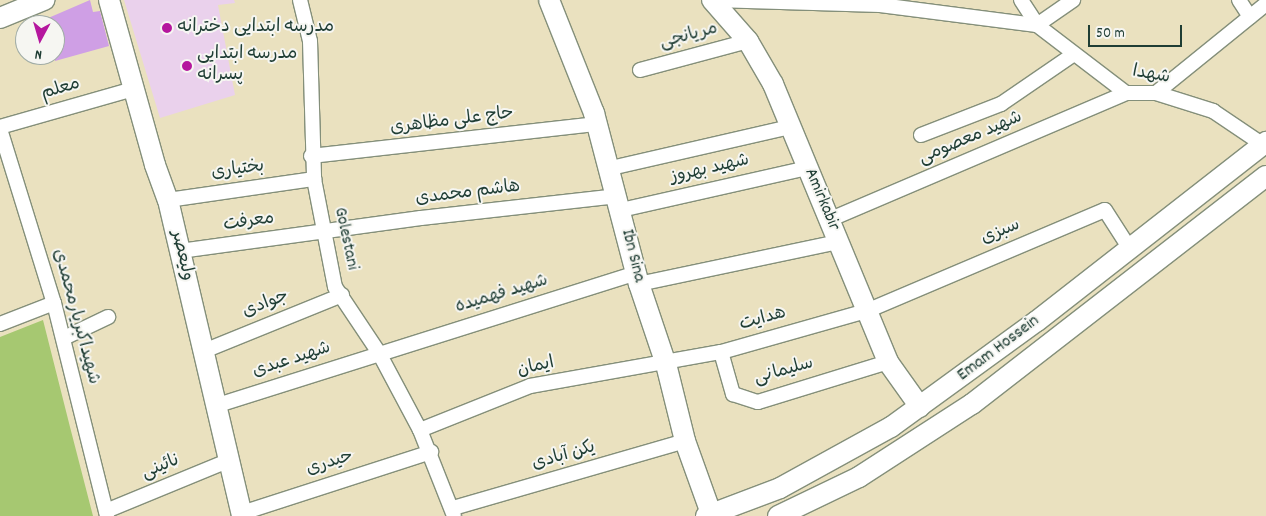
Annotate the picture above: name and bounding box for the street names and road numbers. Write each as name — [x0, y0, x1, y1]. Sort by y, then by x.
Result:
street label: مریانجی — [658, 19, 720, 55]
street label: شهدا — [1130, 62, 1172, 90]
street label: معلم — [39, 74, 83, 106]
street label: حاج علی مظاهری — [389, 104, 515, 140]
street label: شهید معصومی — [916, 108, 1026, 170]
street label: شهید بهروز — [668, 150, 752, 190]
street label: بختیاری — [210, 157, 266, 185]
street label: Amirkabir — [798, 166, 844, 234]
street label: هاشم محمدی — [414, 177, 522, 211]
street label: Golestani — [328, 206, 362, 272]
street label: معرفت — [222, 209, 276, 237]
street label: سبزی — [978, 215, 1024, 251]
street label: Ibn Sina — [615, 227, 649, 285]
street label: ولیعصر — [165, 229, 197, 283]
street label: شهیداکبریارمحمدی — [47, 247, 103, 387]
street label: شهید فهمیده — [453, 271, 551, 319]
street label: جوادی — [240, 286, 292, 324]
street label: هدایت — [737, 303, 789, 337]
street label: Emam Hossein — [954, 311, 1044, 387]
street label: شهید عبدی — [250, 338, 334, 384]
street label: ایمان — [515, 353, 557, 383]
street label: سلیمانی — [752, 354, 816, 390]
street label: یکن آبادی — [530, 438, 598, 476]
street label: حیدری — [304, 446, 356, 482]
street label: نائینی — [139, 451, 183, 485]

